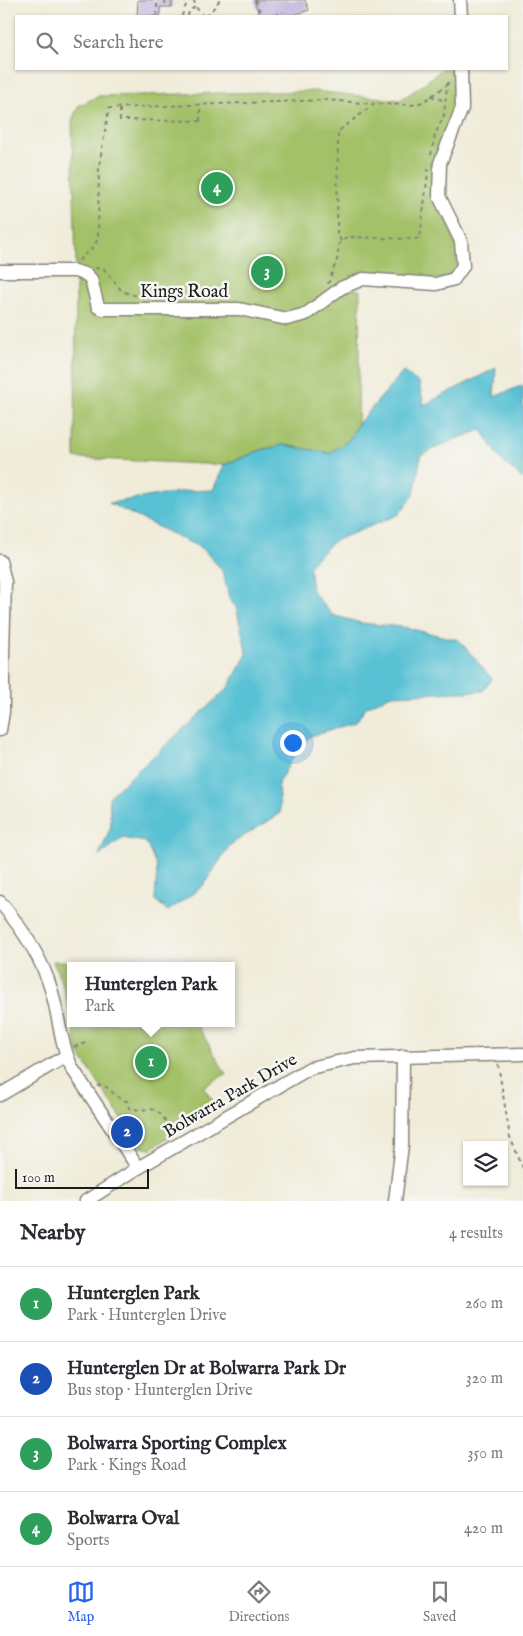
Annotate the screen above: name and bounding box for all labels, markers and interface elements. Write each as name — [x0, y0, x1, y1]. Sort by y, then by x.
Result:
search box — [15, 15, 508, 70]
icon: search — [33, 29, 61, 57]
text: Search here — [73, 31, 164, 55]
pin: 4 — [201, 169, 233, 207]
pin: 3 — [251, 253, 283, 291]
street label: Kings Road — [140, 281, 228, 304]
your location — [280, 730, 306, 756]
popup — [67, 962, 235, 1027]
text: Hunterglen Park — [85, 973, 217, 997]
text: Park — [85, 997, 115, 1017]
pin: 1 — [135, 1043, 167, 1081]
street label: Bolwarra Park Drive — [160, 1049, 302, 1144]
pin: 2 — [111, 1113, 143, 1151]
map controls — [463, 1141, 508, 1186]
button: layers — [463, 1141, 508, 1186]
scale bar — [15, 1166, 149, 1189]
text: 100 m — [22, 1169, 55, 1187]
text: Nearby — [20, 1220, 85, 1247]
text: 4 results — [449, 1224, 503, 1244]
text: Hunterglen Park — [67, 1282, 200, 1306]
text: 1 — [33, 1294, 39, 1314]
text: 260 m — [465, 1294, 503, 1314]
text: Park · Hunterglen Drive — [67, 1306, 227, 1326]
text: Hunterglen Dr at Bolwarra Park Dr — [67, 1357, 346, 1381]
text: 2 — [32, 1369, 40, 1389]
text: 320 m — [466, 1369, 503, 1389]
text: Bus stop · Hunterglen Drive — [67, 1381, 253, 1401]
text: Bolwarra Sporting Complex — [67, 1432, 287, 1456]
text: 3 — [33, 1444, 39, 1464]
text: 350 m — [468, 1444, 503, 1464]
text: Park · Kings Road — [67, 1456, 186, 1476]
text: Bolwarra Oval — [67, 1507, 179, 1531]
text: 4 — [32, 1519, 40, 1539]
text: 420 m — [464, 1519, 503, 1539]
text: Sports — [67, 1531, 109, 1551]
tab: Map — [67, 1578, 95, 1626]
tab: Directions — [228, 1578, 289, 1626]
tab: Saved — [423, 1578, 456, 1626]

